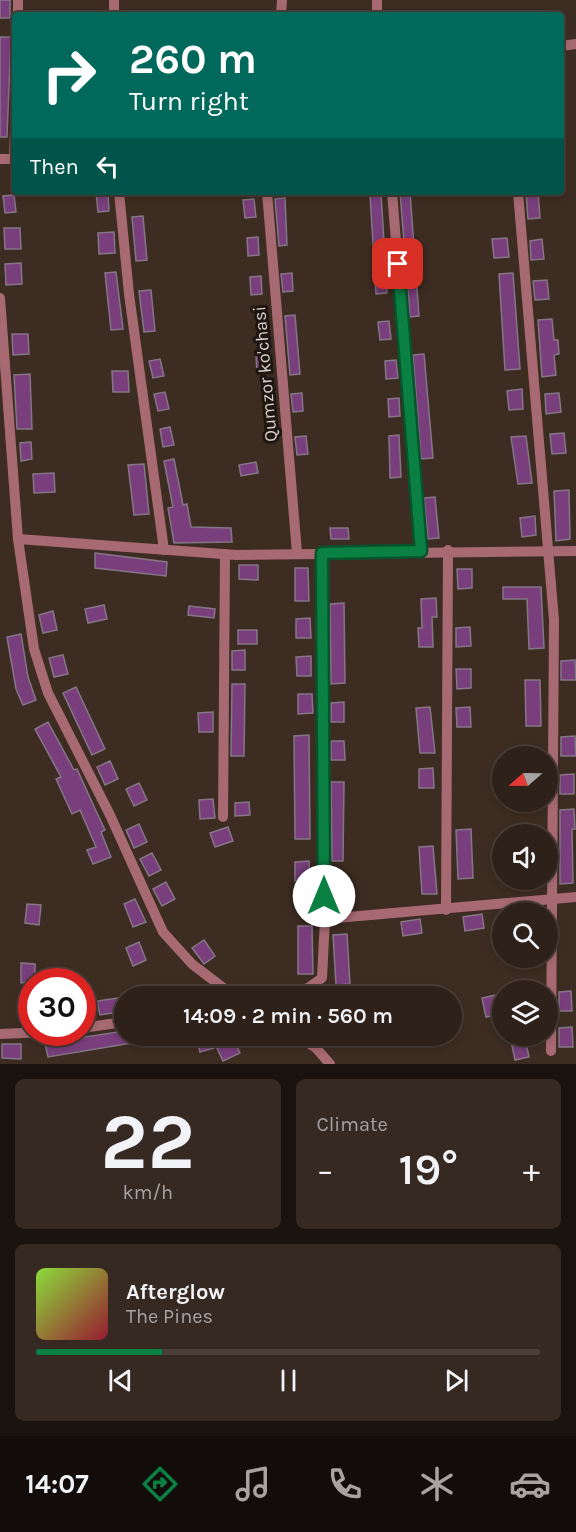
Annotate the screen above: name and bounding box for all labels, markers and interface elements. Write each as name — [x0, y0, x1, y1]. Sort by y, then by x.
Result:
text: 260 m — [129, 34, 257, 84]
icon: right — [30, 36, 108, 114]
text: Turn right — [129, 85, 249, 117]
icon: left — [91, 150, 124, 183]
text: Then — [30, 154, 79, 180]
pin — [372, 238, 423, 289]
icon: arrive — [381, 247, 414, 280]
street label: Qumzor ko'chasi — [248, 305, 282, 443]
north arrow — [492, 746, 558, 812]
map controls — [492, 746, 558, 1046]
button: sound — [492, 824, 558, 890]
position arrow — [292, 864, 356, 928]
button: search — [492, 902, 558, 968]
speed limit sign: 30 — [18, 968, 96, 1046]
button: layers — [492, 980, 558, 1046]
text: 14:09 · 2 min · 560 m — [183, 1003, 393, 1029]
text: 22 — [101, 1096, 195, 1188]
text: Climate — [317, 1113, 388, 1136]
text: 19° — [398, 1143, 458, 1195]
text: − — [317, 1151, 334, 1189]
text: + — [523, 1151, 540, 1189]
text: km/h — [122, 1181, 173, 1204]
text: Afterglow — [126, 1279, 225, 1305]
text: The Pines — [126, 1305, 213, 1328]
icon: previous — [104, 1364, 137, 1397]
icon: pause — [272, 1364, 305, 1397]
icon: next — [440, 1364, 473, 1397]
icon: directions — [139, 1463, 181, 1505]
icon: music — [232, 1463, 274, 1505]
icon: phone — [324, 1463, 366, 1505]
icon: climate — [416, 1463, 458, 1505]
icon: car — [509, 1463, 551, 1505]
text: 14:07 — [25, 1468, 89, 1500]

